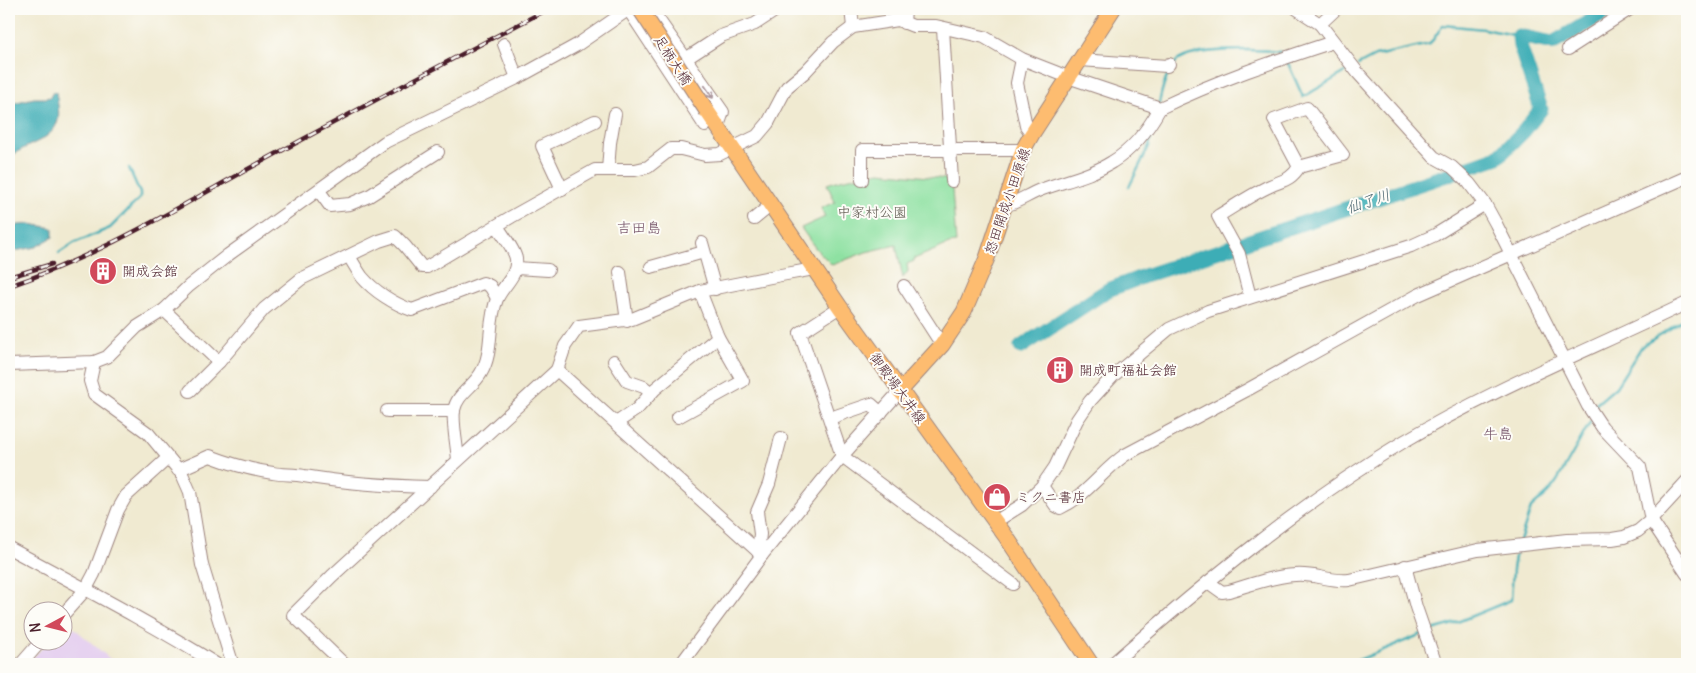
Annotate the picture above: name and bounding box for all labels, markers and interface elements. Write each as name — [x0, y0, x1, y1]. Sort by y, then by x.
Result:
street label: 足柄大橋 — [650, 32, 696, 88]
one-way arrow — [704, 84, 714, 98]
street label: 怒田開成小田原線 — [980, 145, 1034, 257]
water label: 仙了川 — [1344, 185, 1392, 217]
park label: 中家村公園 — [837, 203, 907, 221]
district label: 吉田島 — [616, 218, 662, 237]
building icon: 開成会館 — [88, 256, 118, 286]
place label: 開成会館 — [122, 262, 178, 280]
street label: 御殿場大井線 — [866, 349, 930, 427]
building icon: 開成町福祉会館 — [1045, 355, 1075, 385]
place label: 開成町福祉会館 — [1079, 361, 1177, 379]
district label: 牛島 — [1483, 424, 1513, 443]
shop icon: ミクニ書店 — [982, 482, 1012, 512]
place label: ミクニ書店 — [1016, 488, 1086, 506]
north arrow — [22, 600, 72, 650]
text: N — [26, 622, 45, 633]

